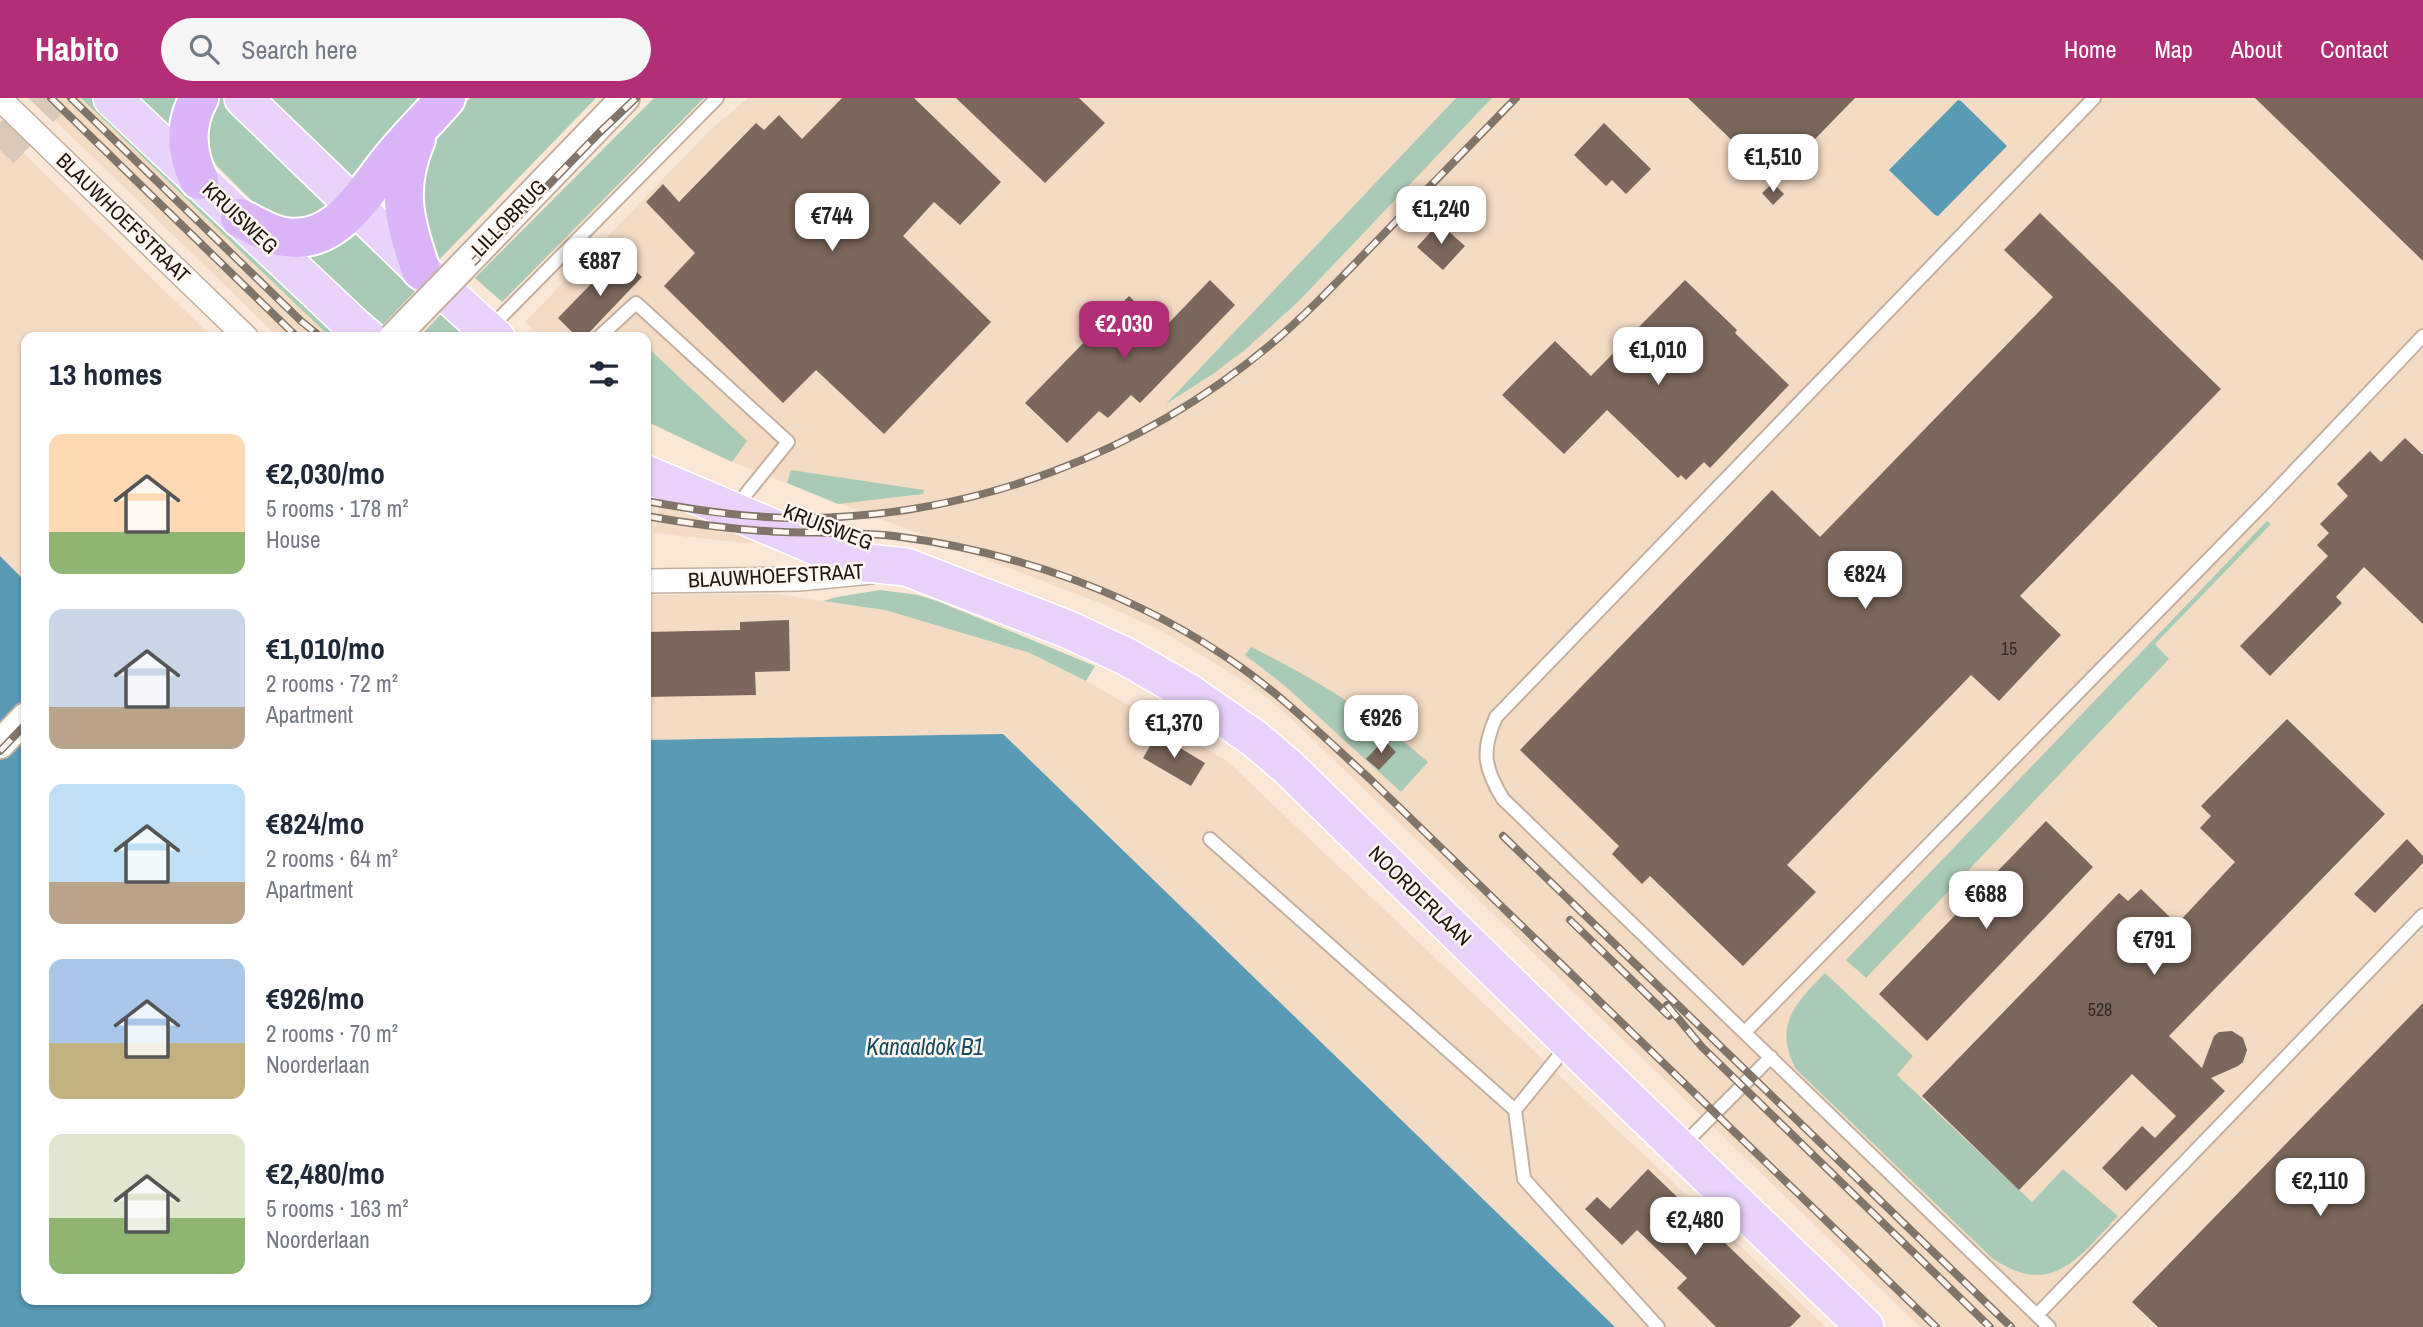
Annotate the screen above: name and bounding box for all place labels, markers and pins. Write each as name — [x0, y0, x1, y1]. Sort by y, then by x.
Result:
pin: €1,510 — [1716, 134, 1830, 194]
pin: €1,240 — [1384, 186, 1498, 246]
pin: €744 — [791, 194, 873, 253]
pin: €887 — [559, 238, 641, 298]
pin: €2,030 — [1067, 302, 1181, 361]
pin: €1,010 — [1601, 328, 1715, 387]
pin: €824 — [1824, 552, 1906, 611]
pin: €926 — [1340, 696, 1422, 755]
pin: €1,370 — [1117, 700, 1231, 760]
pin: €688 — [1945, 872, 2027, 931]
pin: €791 — [2113, 918, 2195, 977]
pin: €2,110 — [2263, 1158, 2377, 1218]
pin: €2,480 — [1638, 1198, 1752, 1257]

